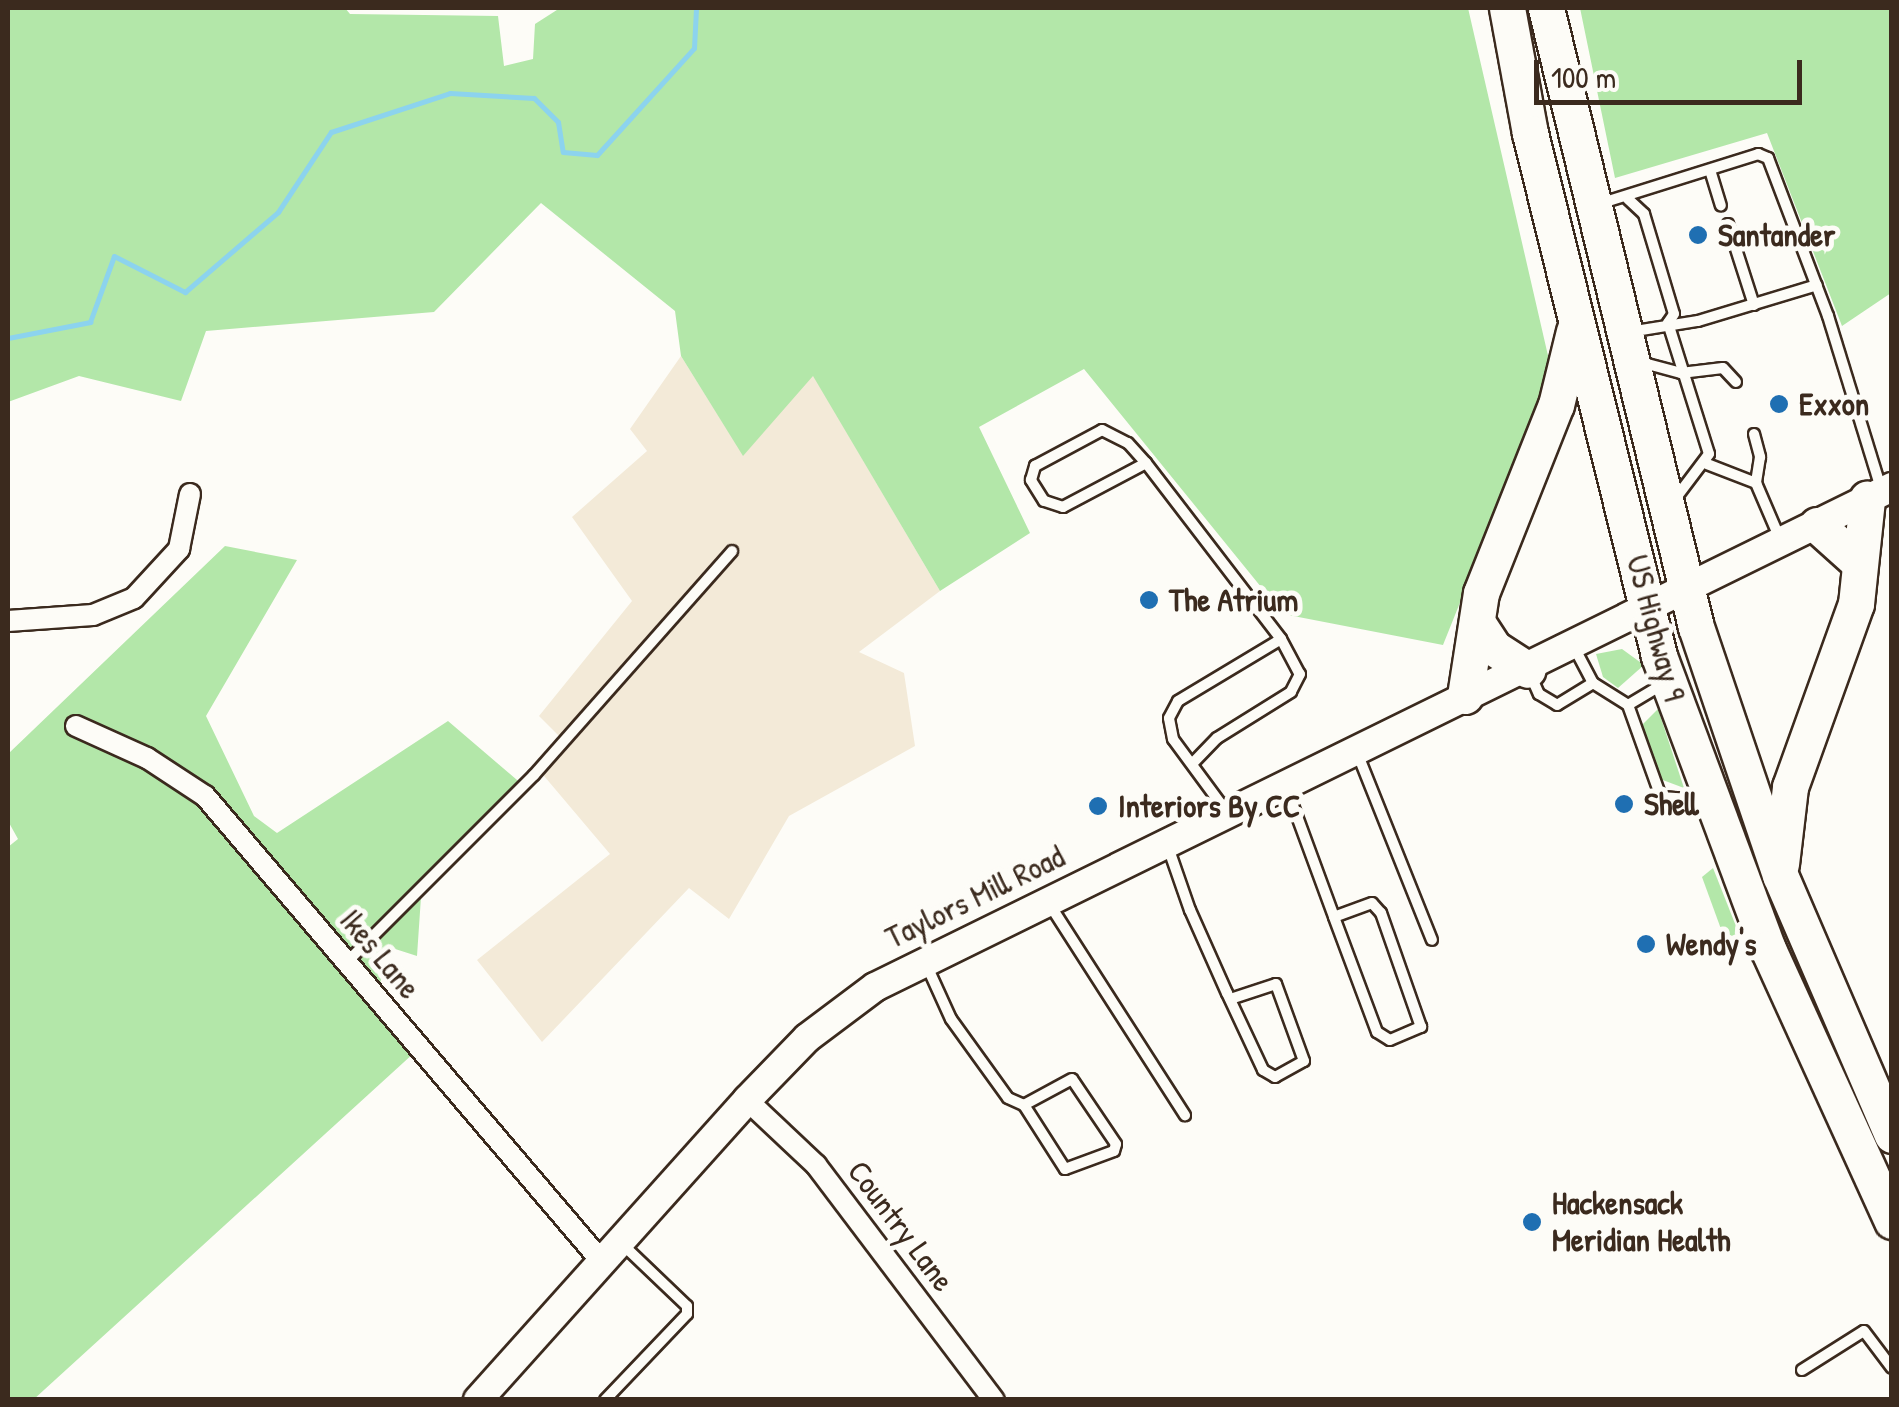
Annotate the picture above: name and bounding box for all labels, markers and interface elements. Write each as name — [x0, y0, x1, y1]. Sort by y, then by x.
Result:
scale bar — [1539, 40, 1806, 102]
text: 100 m — [1551, 57, 1616, 97]
place label: Santander — [1718, 216, 1835, 254]
marker: Santander — [1687, 224, 1709, 246]
place label: Exxon — [1799, 385, 1869, 423]
marker: Exxon — [1768, 393, 1790, 415]
street label: US Highway 9 — [1618, 551, 1694, 705]
place label: The Atrium — [1169, 581, 1298, 619]
marker: The Atrium — [1138, 589, 1160, 611]
place label: Shell — [1644, 785, 1699, 823]
place label: Interiors By CC — [1118, 787, 1300, 825]
marker: Shell — [1613, 793, 1635, 815]
marker: Interiors By CC — [1087, 795, 1109, 817]
street label: Taylors Mill Road — [879, 837, 1071, 957]
street label: Ikes Lane — [332, 901, 428, 1007]
place label: Wendy's — [1666, 925, 1756, 963]
marker: Wendy's — [1635, 933, 1657, 955]
street label: Country Lane — [839, 1153, 963, 1299]
place label: Hackensack Meridian Health — [1552, 1185, 1730, 1260]
marker: Hackensack Meridian Health — [1521, 1211, 1543, 1233]

